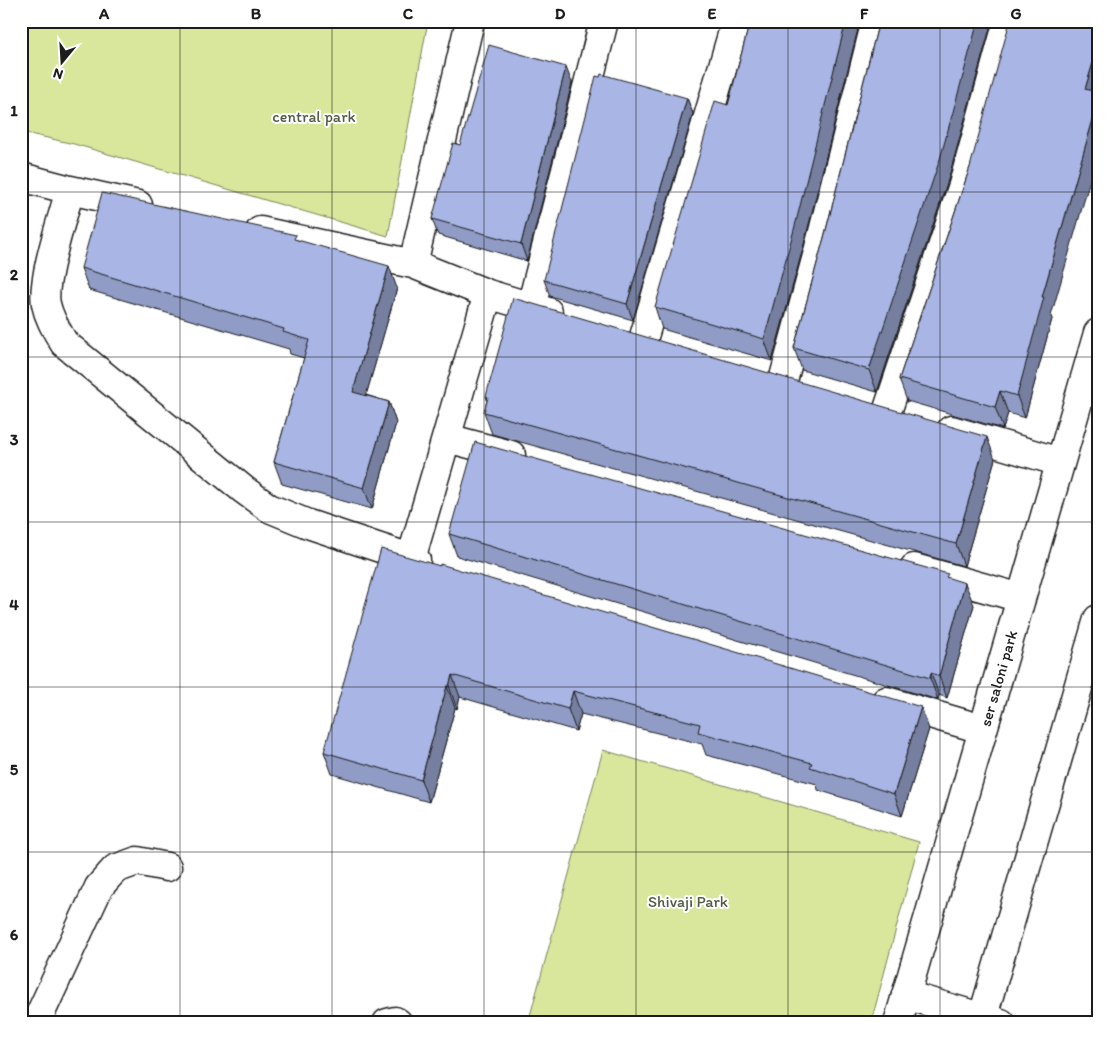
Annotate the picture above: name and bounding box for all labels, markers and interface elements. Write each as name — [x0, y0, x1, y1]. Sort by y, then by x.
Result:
text: A — [98, 4, 110, 23]
text: B — [251, 4, 262, 23]
text: C — [403, 4, 414, 23]
text: D — [555, 4, 566, 23]
text: E — [708, 4, 717, 23]
text: F — [860, 4, 869, 23]
text: G — [1010, 4, 1022, 23]
north arrow — [38, 38, 88, 88]
text: N — [51, 64, 65, 83]
text: 1 — [10, 101, 18, 120]
park label: central park — [272, 107, 356, 126]
text: 2 — [10, 265, 19, 284]
text: 3 — [10, 430, 19, 449]
text: 4 — [9, 595, 19, 614]
street label: ser saloni park — [975, 628, 1021, 729]
text: 5 — [10, 760, 19, 779]
park label: Shivaji Park — [648, 892, 728, 911]
text: 6 — [10, 925, 19, 944]

